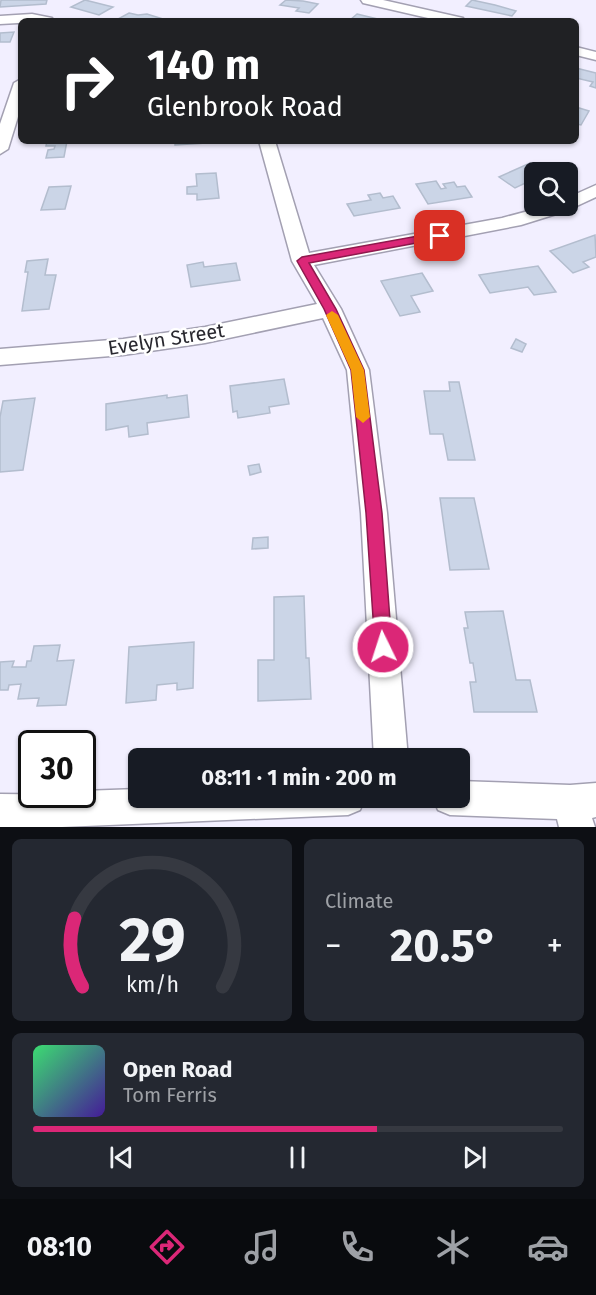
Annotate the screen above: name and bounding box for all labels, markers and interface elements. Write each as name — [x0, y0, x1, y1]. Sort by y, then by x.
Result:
text: 140 m — [147, 40, 260, 90]
icon: right — [48, 42, 126, 120]
text: Glenbrook Road — [147, 91, 343, 123]
map controls — [524, 162, 578, 216]
button: search — [524, 162, 578, 216]
pin — [414, 210, 465, 261]
icon: arrive — [423, 219, 456, 252]
street label: Evelyn Street — [106, 318, 227, 360]
position arrow — [351, 615, 415, 679]
speed limit sign: 30 — [18, 730, 96, 808]
text: 08:11 · 1 min · 200 m — [201, 764, 397, 791]
text: Climate — [325, 889, 393, 913]
text: 29 — [119, 903, 185, 978]
text: 20.5° — [390, 919, 498, 973]
text: − — [325, 926, 342, 966]
text: + — [547, 926, 563, 966]
text: km/h — [125, 972, 179, 998]
text: Open Road — [123, 1056, 233, 1083]
text: Tom Ferris — [123, 1083, 217, 1107]
icon: previous — [105, 1141, 138, 1174]
icon: pause — [281, 1141, 314, 1174]
icon: next — [458, 1141, 491, 1174]
icon: directions — [146, 1226, 188, 1268]
icon: music — [241, 1226, 283, 1268]
icon: phone — [336, 1226, 378, 1268]
icon: climate — [432, 1226, 474, 1268]
icon: car — [527, 1226, 569, 1268]
text: 08:10 — [27, 1231, 92, 1263]

